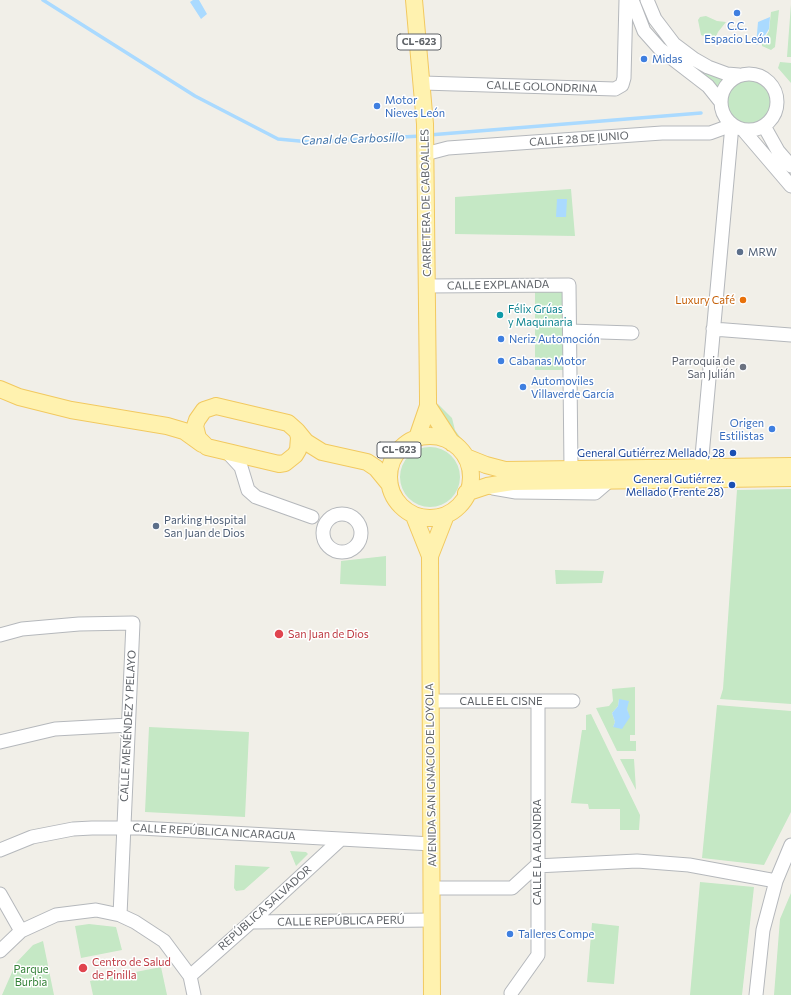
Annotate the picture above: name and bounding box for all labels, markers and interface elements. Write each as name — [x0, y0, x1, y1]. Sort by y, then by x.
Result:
marker: C.C. Espacio León — [732, 8, 742, 18]
place label: C.C. Espacio León — [704, 19, 770, 45]
road number: CL-623 — [397, 34, 441, 50]
place label: Midas — [652, 52, 682, 66]
marker: Midas — [639, 54, 649, 64]
street label: CALLE GOLONDRINA — [486, 78, 598, 96]
place label: Motor Nieves León — [385, 93, 445, 119]
marker: Motor Nieves León — [372, 101, 382, 111]
street label: CARRETERA DE CABOALLES — [418, 129, 434, 277]
street label: CALLE 28 DE JUNIO — [529, 129, 629, 149]
water label: Canal de Carbosillo — [301, 130, 405, 148]
place label: MRW — [748, 245, 777, 259]
marker: MRW — [735, 247, 745, 257]
street label: CALLE EXPLANADA — [447, 278, 549, 292]
place label: Luxury Café — [675, 293, 735, 307]
marker: Luxury Café — [738, 295, 748, 305]
place label: Félix Grúas y Maquinaria — [508, 302, 572, 328]
marker: Félix Grúas y Maquinaria — [495, 310, 505, 320]
place label: Neriz Automoción — [509, 332, 600, 346]
marker: Neriz Automoción — [496, 334, 506, 344]
place label: Cabanas Motor — [509, 354, 586, 368]
place label: Parroquia de San Julián — [672, 354, 735, 380]
marker: Cabanas Motor — [496, 356, 506, 366]
marker: Parroquia de San Julián — [738, 362, 748, 372]
place label: Automoviles Villaverde García — [531, 374, 614, 400]
marker: Automoviles Villaverde García — [518, 382, 528, 392]
place label: Origen Estilistas — [719, 416, 764, 442]
marker: Origen Estilistas — [767, 424, 777, 434]
road number: CL-623 — [377, 442, 421, 458]
place label: General Gutiérrez Mellado, 28 — [577, 446, 725, 460]
marker: General Gutiérrez Mellado, 28 — [728, 448, 738, 458]
place label: General Gutiérrez. Mellado (Frente 28) — [626, 472, 724, 498]
marker: General Gutiérrez. Mellado (Frente 28) — [727, 480, 737, 490]
place label: Parking Hospital San Juan de Dios — [164, 513, 246, 539]
marker: Parking Hospital San Juan de Dios — [151, 521, 161, 531]
place label: San Juan de Dios — [288, 627, 369, 641]
marker: San Juan de Dios — [273, 628, 285, 640]
street label: CALLE MENÉNDEZ Y PELAYO — [117, 650, 139, 802]
street label: AVENIDA SAN IGNACIO DE LOYOLA — [423, 683, 439, 867]
street label: CALLE EL CISNE — [459, 694, 543, 708]
street label: CALLE LA ALONDRA — [530, 799, 544, 905]
street label: CALLE REPÚBLICA NICARAGUA — [132, 821, 296, 843]
street label: REPÚBLICA SALVADOR — [216, 863, 314, 953]
street label: CALLE REPÚBLICA PERÚ — [277, 913, 405, 929]
place label: Talleres Compe — [518, 927, 594, 941]
marker: Talleres Compe — [505, 929, 515, 939]
place label: Centro de Salud de Pinilla — [92, 955, 171, 981]
park label: Parque Burbia — [13, 962, 49, 988]
marker: Centro de Salud de Pinilla — [77, 962, 89, 974]

